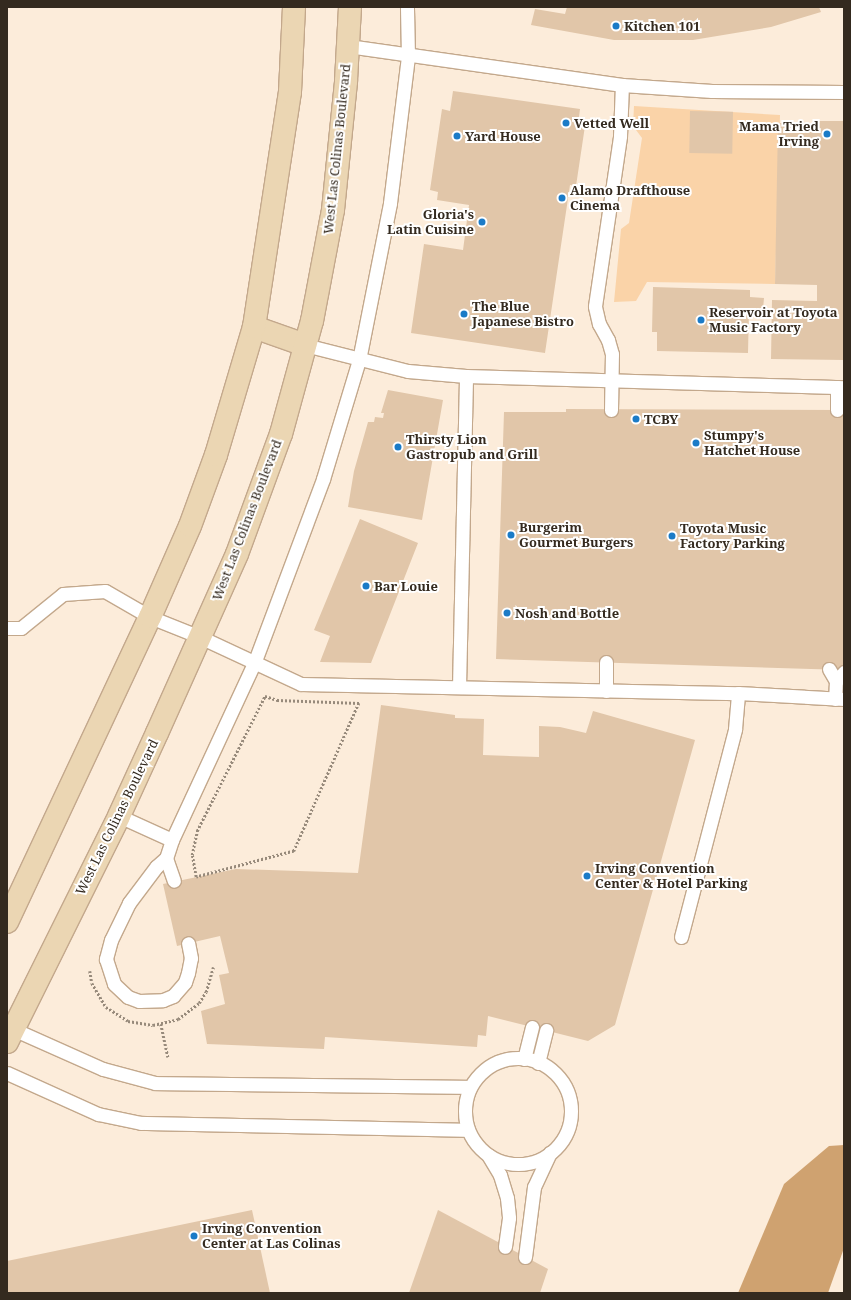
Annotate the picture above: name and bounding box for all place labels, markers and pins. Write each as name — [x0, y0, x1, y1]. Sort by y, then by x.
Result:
place label: Kitchen 101 — [624, 18, 700, 34]
marker: Kitchen 101 — [611, 21, 621, 31]
place label: Vetted Well — [574, 115, 649, 131]
marker: Vetted Well — [561, 118, 571, 128]
place label: Mama Tried Irving — [739, 119, 819, 150]
place label: Yard House — [465, 128, 541, 144]
marker: Mama Tried Irving — [822, 129, 832, 139]
marker: Yard House — [452, 131, 462, 141]
place label: Alamo Drafthouse Cinema — [570, 183, 690, 214]
marker: Alamo Drafthouse Cinema — [557, 193, 567, 203]
place label: Gloria's Latin Cuisine — [387, 207, 474, 238]
marker: Gloria's Latin Cuisine — [477, 217, 487, 227]
place label: The Blue Japanese Bistro — [472, 299, 574, 330]
place label: Reservoir at Toyota Music Factory — [709, 305, 838, 336]
marker: The Blue Japanese Bistro — [459, 309, 469, 319]
marker: Reservoir at Toyota Music Factory — [696, 315, 706, 325]
place label: TCBY — [644, 411, 678, 427]
marker: TCBY — [631, 414, 641, 424]
place label: Stumpy's Hatchet House — [704, 428, 800, 459]
place label: Thirsty Lion Gastropub and Grill — [406, 432, 538, 463]
marker: Stumpy's Hatchet House — [691, 438, 701, 448]
marker: Thirsty Lion Gastropub and Grill — [393, 442, 403, 452]
place label: Burgerim Gourmet Burgers — [519, 520, 633, 551]
place label: Toyota Music Factory Parking — [680, 521, 785, 552]
marker: Burgerim Gourmet Burgers — [506, 530, 516, 540]
marker: Toyota Music Factory Parking — [667, 531, 677, 541]
place label: Bar Louie — [374, 578, 438, 594]
marker: Bar Louie — [361, 581, 371, 591]
place label: Nosh and Bottle — [515, 605, 619, 621]
marker: Nosh and Bottle — [502, 608, 512, 618]
place label: Irving Convention Center & Hotel Parking — [595, 861, 747, 892]
marker: Irving Convention Center & Hotel Parking — [582, 871, 592, 881]
place label: Irving Convention Center at Las Colinas — [202, 1221, 341, 1252]
marker: Irving Convention Center at Las Colinas — [189, 1231, 199, 1241]

